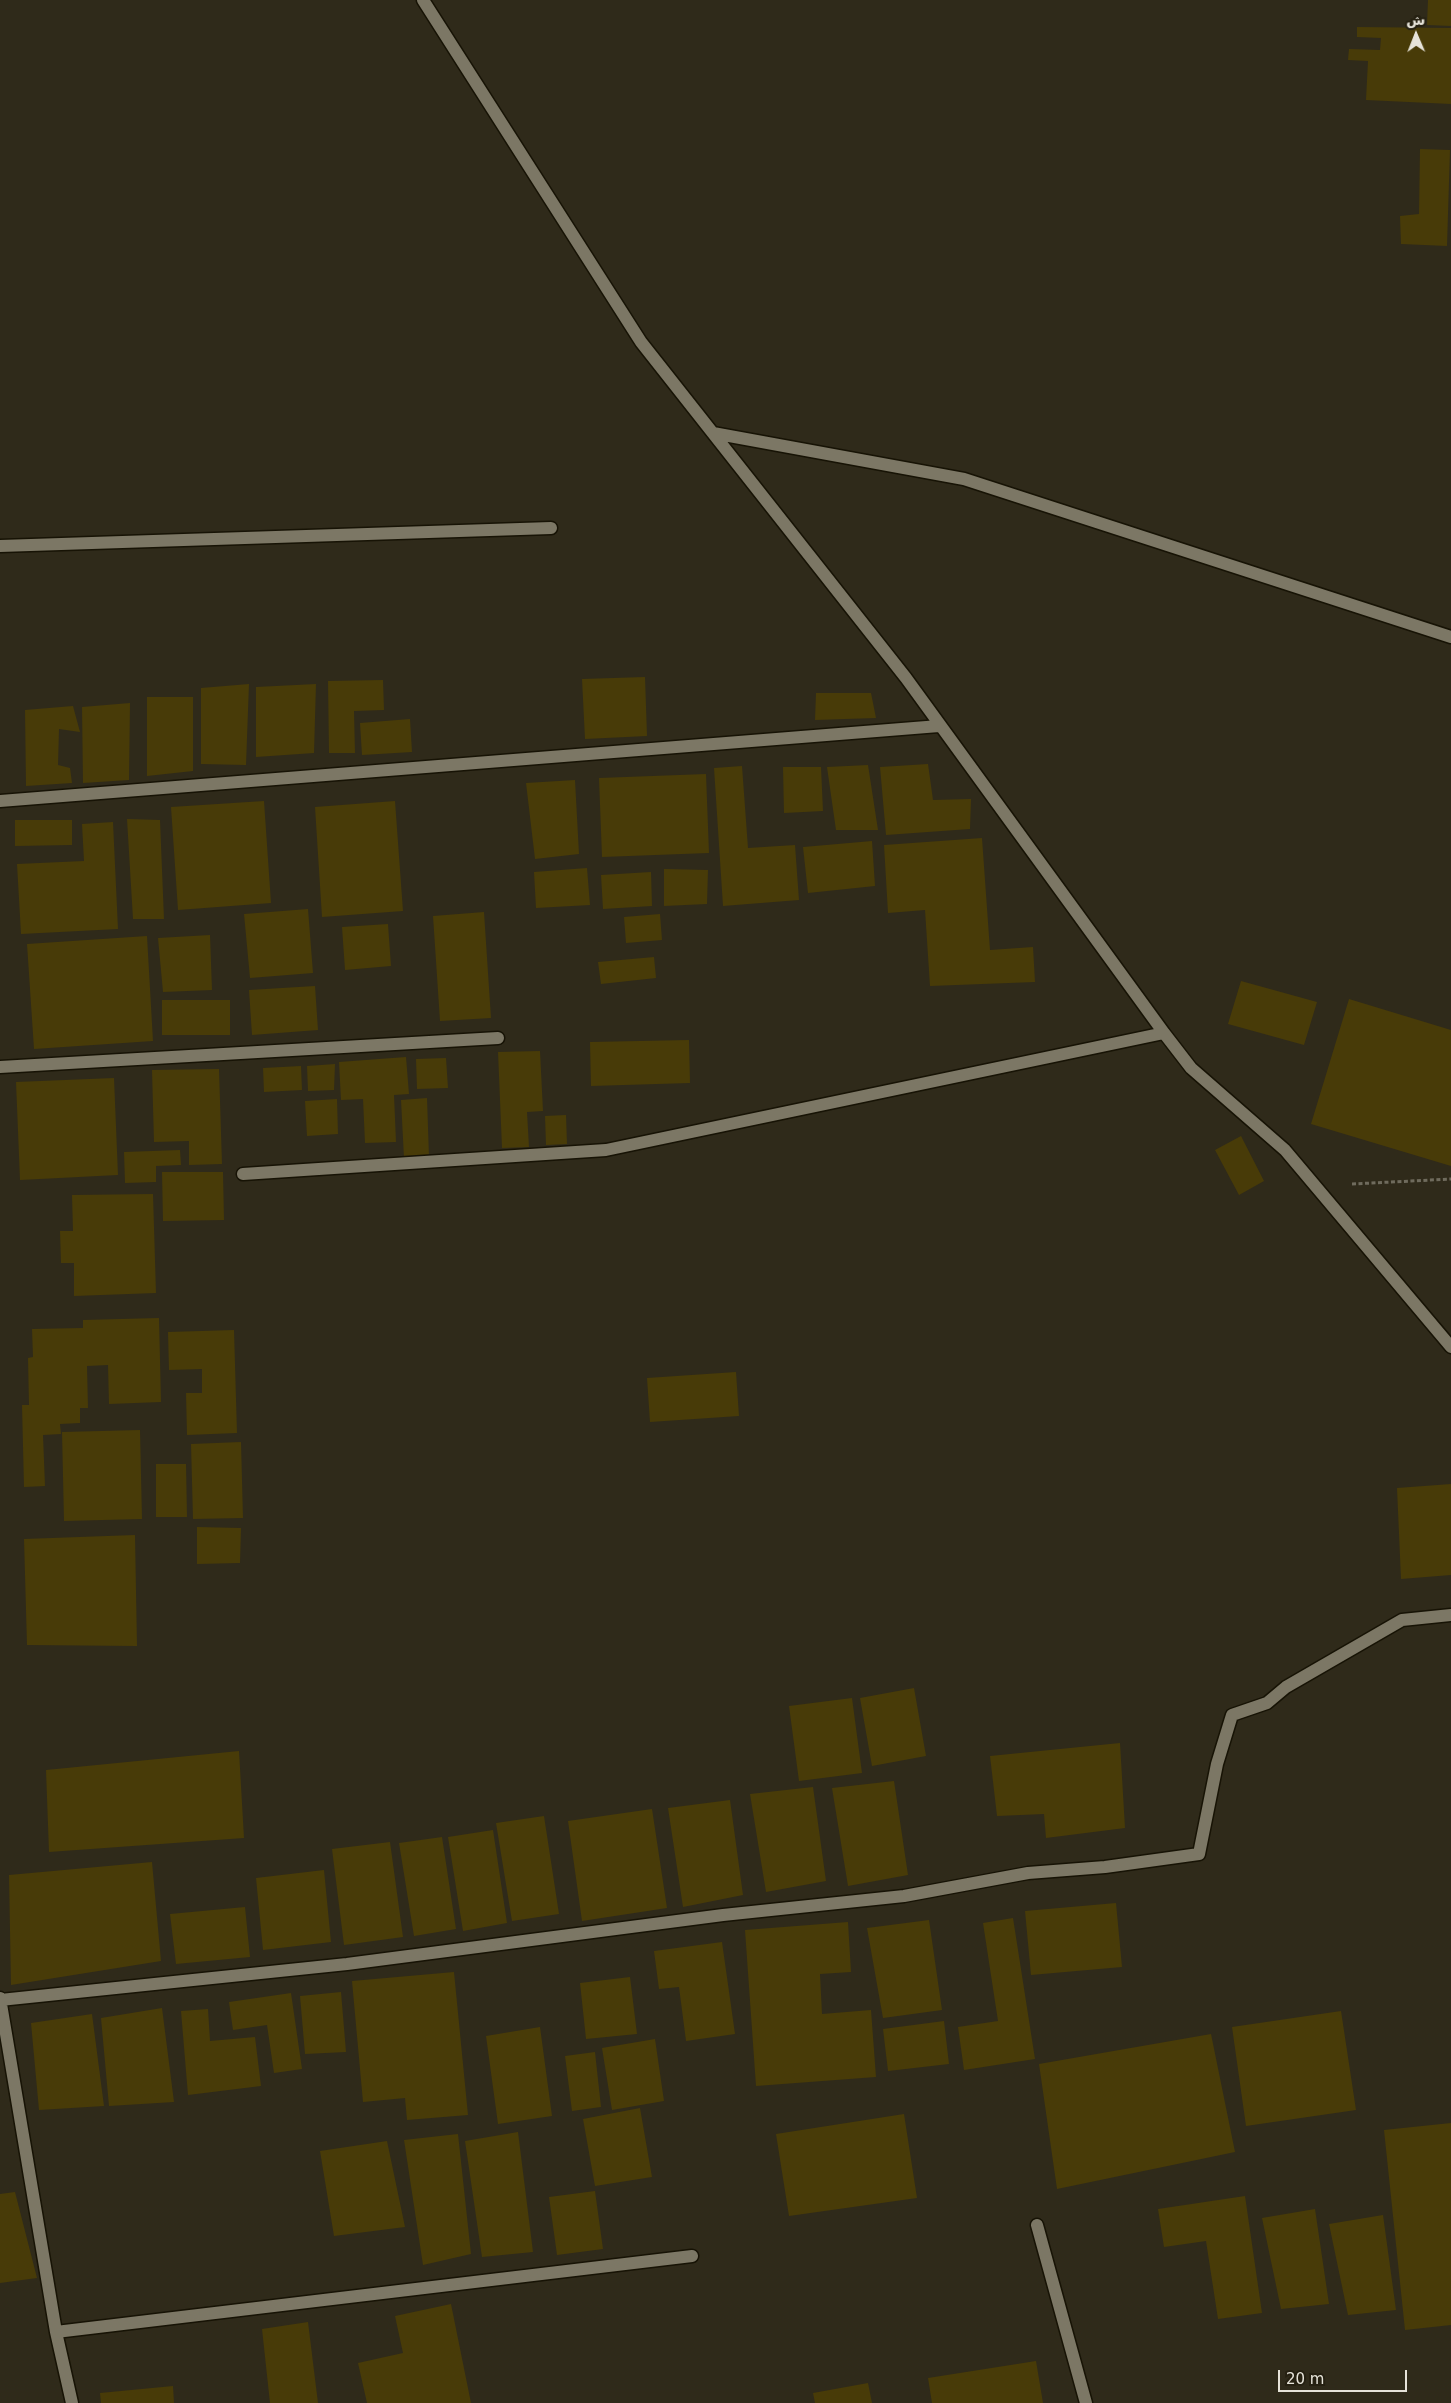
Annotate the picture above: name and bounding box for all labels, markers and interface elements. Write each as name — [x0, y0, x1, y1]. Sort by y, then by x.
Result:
north arrow — [1391, 10, 1441, 60]
text: ش — [1406, 12, 1426, 28]
scale bar — [1281, 2360, 1410, 2392]
text: 20 m — [1286, 2370, 1324, 2388]

